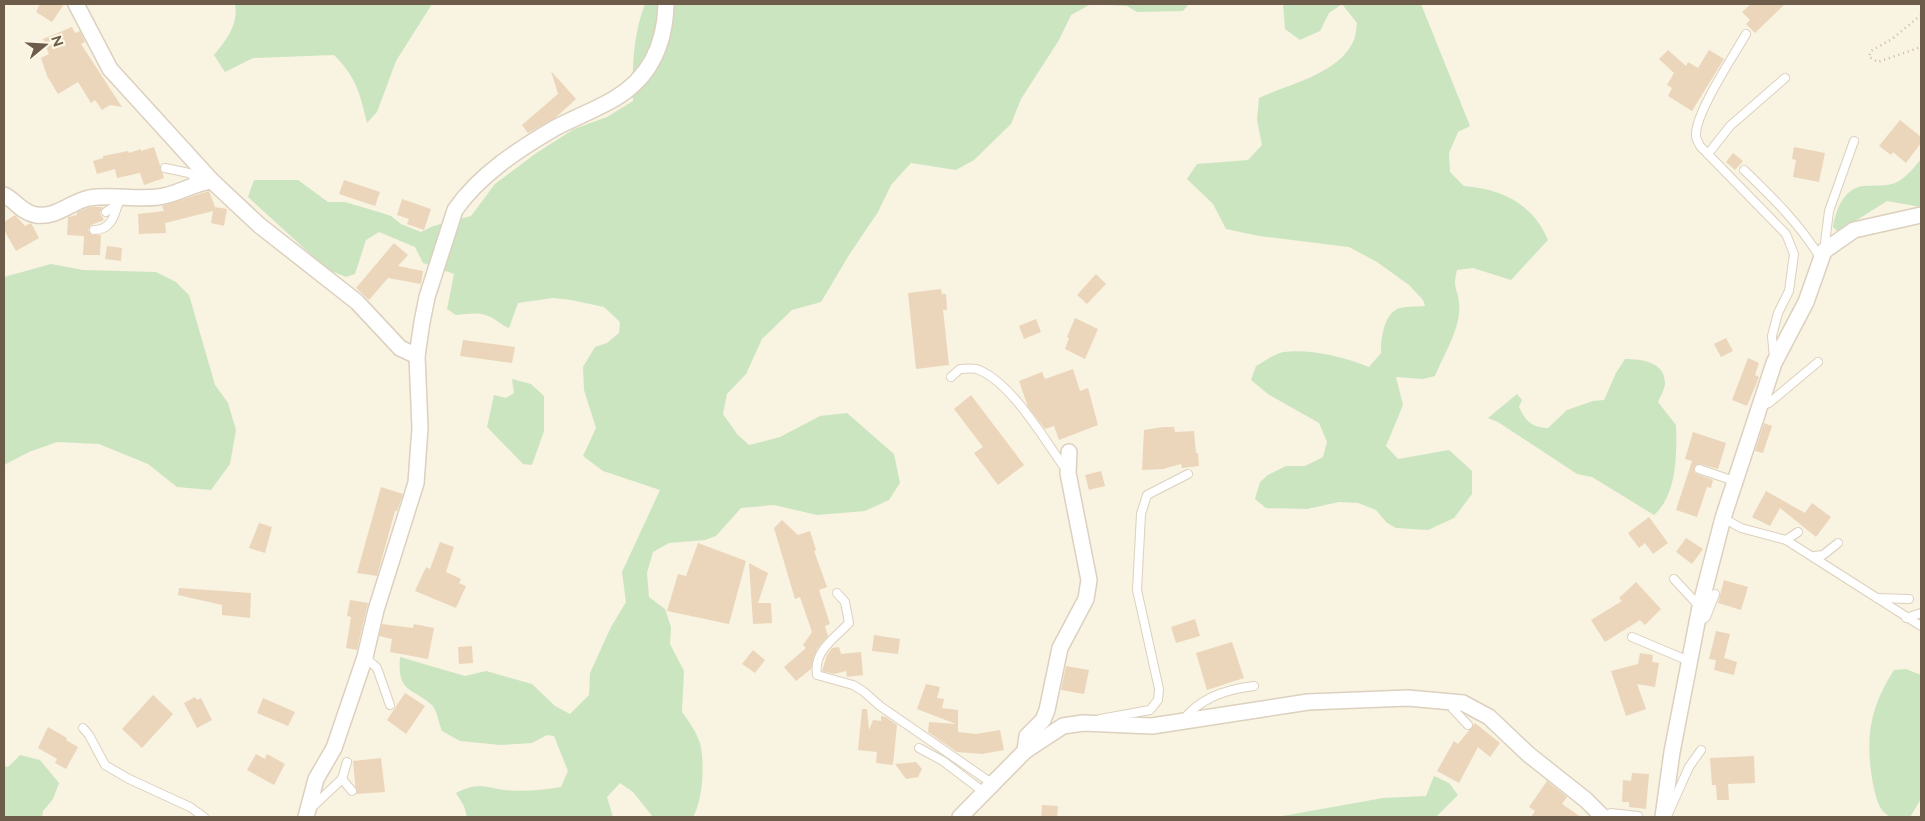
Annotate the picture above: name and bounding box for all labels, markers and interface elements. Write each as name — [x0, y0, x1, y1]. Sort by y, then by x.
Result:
north arrow — [20, 20, 70, 70]
text: N — [48, 33, 67, 49]

